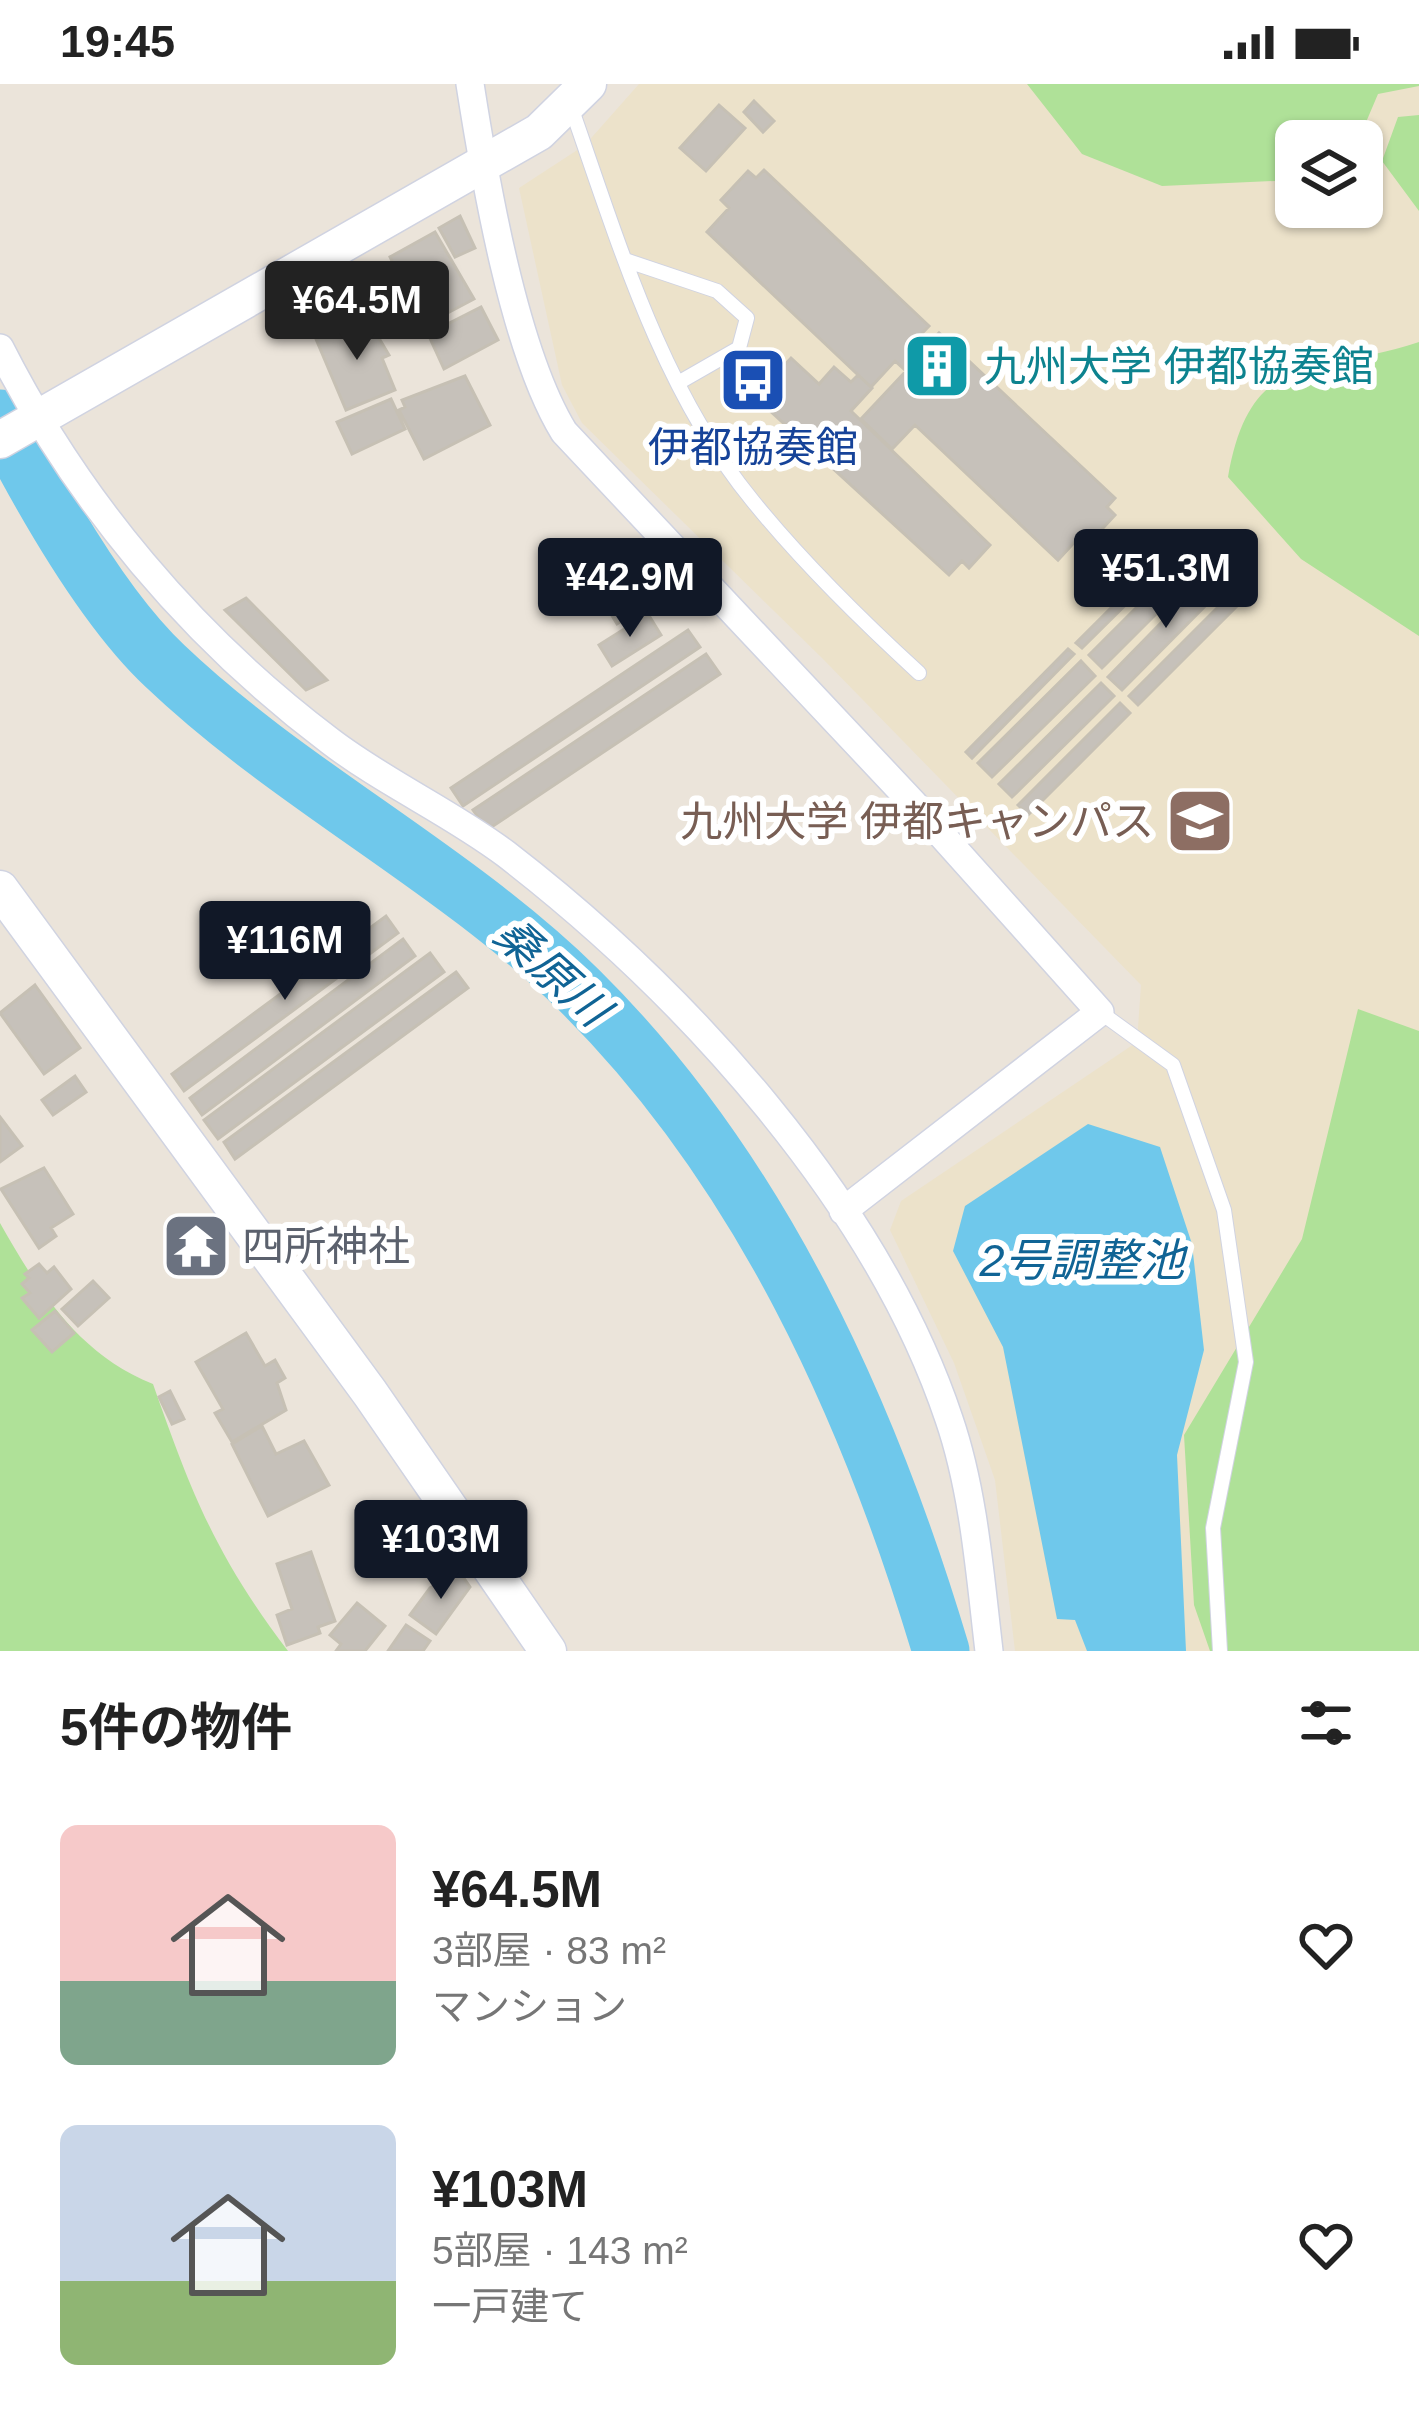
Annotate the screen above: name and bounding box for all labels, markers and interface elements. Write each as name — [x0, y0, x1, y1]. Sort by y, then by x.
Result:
text: 19:45 — [60, 16, 175, 67]
map controls — [1275, 120, 1383, 228]
button: layers — [1275, 120, 1383, 228]
pin: ¥64.5M — [259, 261, 455, 363]
text: ¥64.5M — [292, 278, 422, 321]
building icon: 九州大学 伊都協奏館 — [902, 331, 972, 401]
place label: 九州大学 伊都協奏館 — [984, 343, 1374, 390]
bus stop icon: 伊都協奏館 — [718, 345, 788, 415]
place label: 伊都協奏館 — [648, 424, 858, 471]
pin: ¥51.3M — [1068, 529, 1264, 631]
pin: ¥42.9M — [532, 538, 728, 640]
text: ¥51.3M — [1101, 546, 1231, 589]
text: ¥42.9M — [565, 555, 695, 598]
school or university icon: 九州大学 伊都キャンパス — [1165, 786, 1235, 856]
place label: 九州大学 伊都キャンパス — [680, 798, 1154, 845]
pin: ¥116M — [201, 901, 369, 1003]
water label: 桑原川 — [485, 908, 622, 1039]
text: ¥116M — [226, 918, 344, 961]
temple icon: 四所神社 — [161, 1211, 231, 1281]
place label: 四所神社 — [242, 1223, 410, 1270]
water label: 2号調整池 — [978, 1235, 1189, 1286]
pin: ¥103M — [357, 1500, 525, 1602]
text: ¥103M — [381, 1517, 501, 1560]
icon: filters — [1293, 1690, 1359, 1756]
text: 5件の物件 — [60, 1699, 292, 1756]
text: ¥64.5M — [432, 1861, 602, 1918]
icon: home — [156, 1873, 300, 2017]
icon: heart — [1293, 1912, 1359, 1978]
text: 3部屋 · 83 m² — [432, 1929, 666, 1972]
text: マンション — [432, 1985, 627, 2028]
text: ¥103M — [432, 2161, 588, 2218]
icon: home — [156, 2173, 300, 2317]
icon: heart — [1293, 2212, 1359, 2278]
text: 5部屋 · 143 m² — [432, 2229, 688, 2272]
text: 一戸建て — [432, 2285, 588, 2328]

